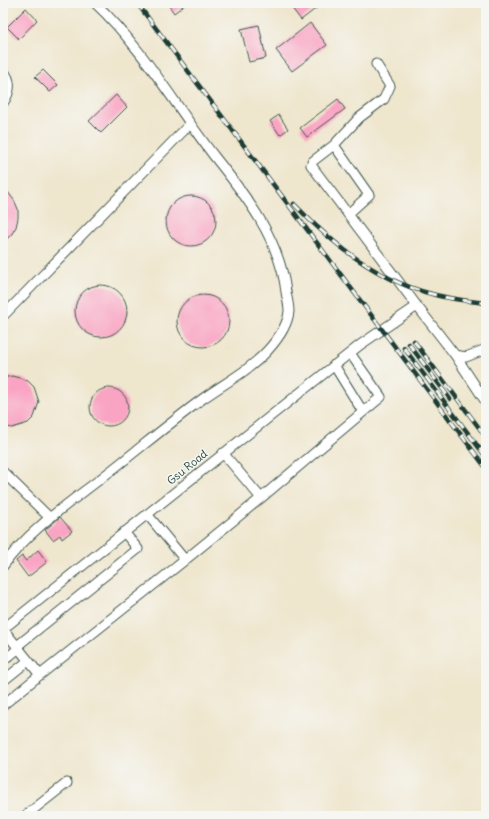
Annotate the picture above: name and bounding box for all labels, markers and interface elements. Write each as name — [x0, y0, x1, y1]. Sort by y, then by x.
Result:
street label: Gsu Road — [164, 446, 210, 487]

